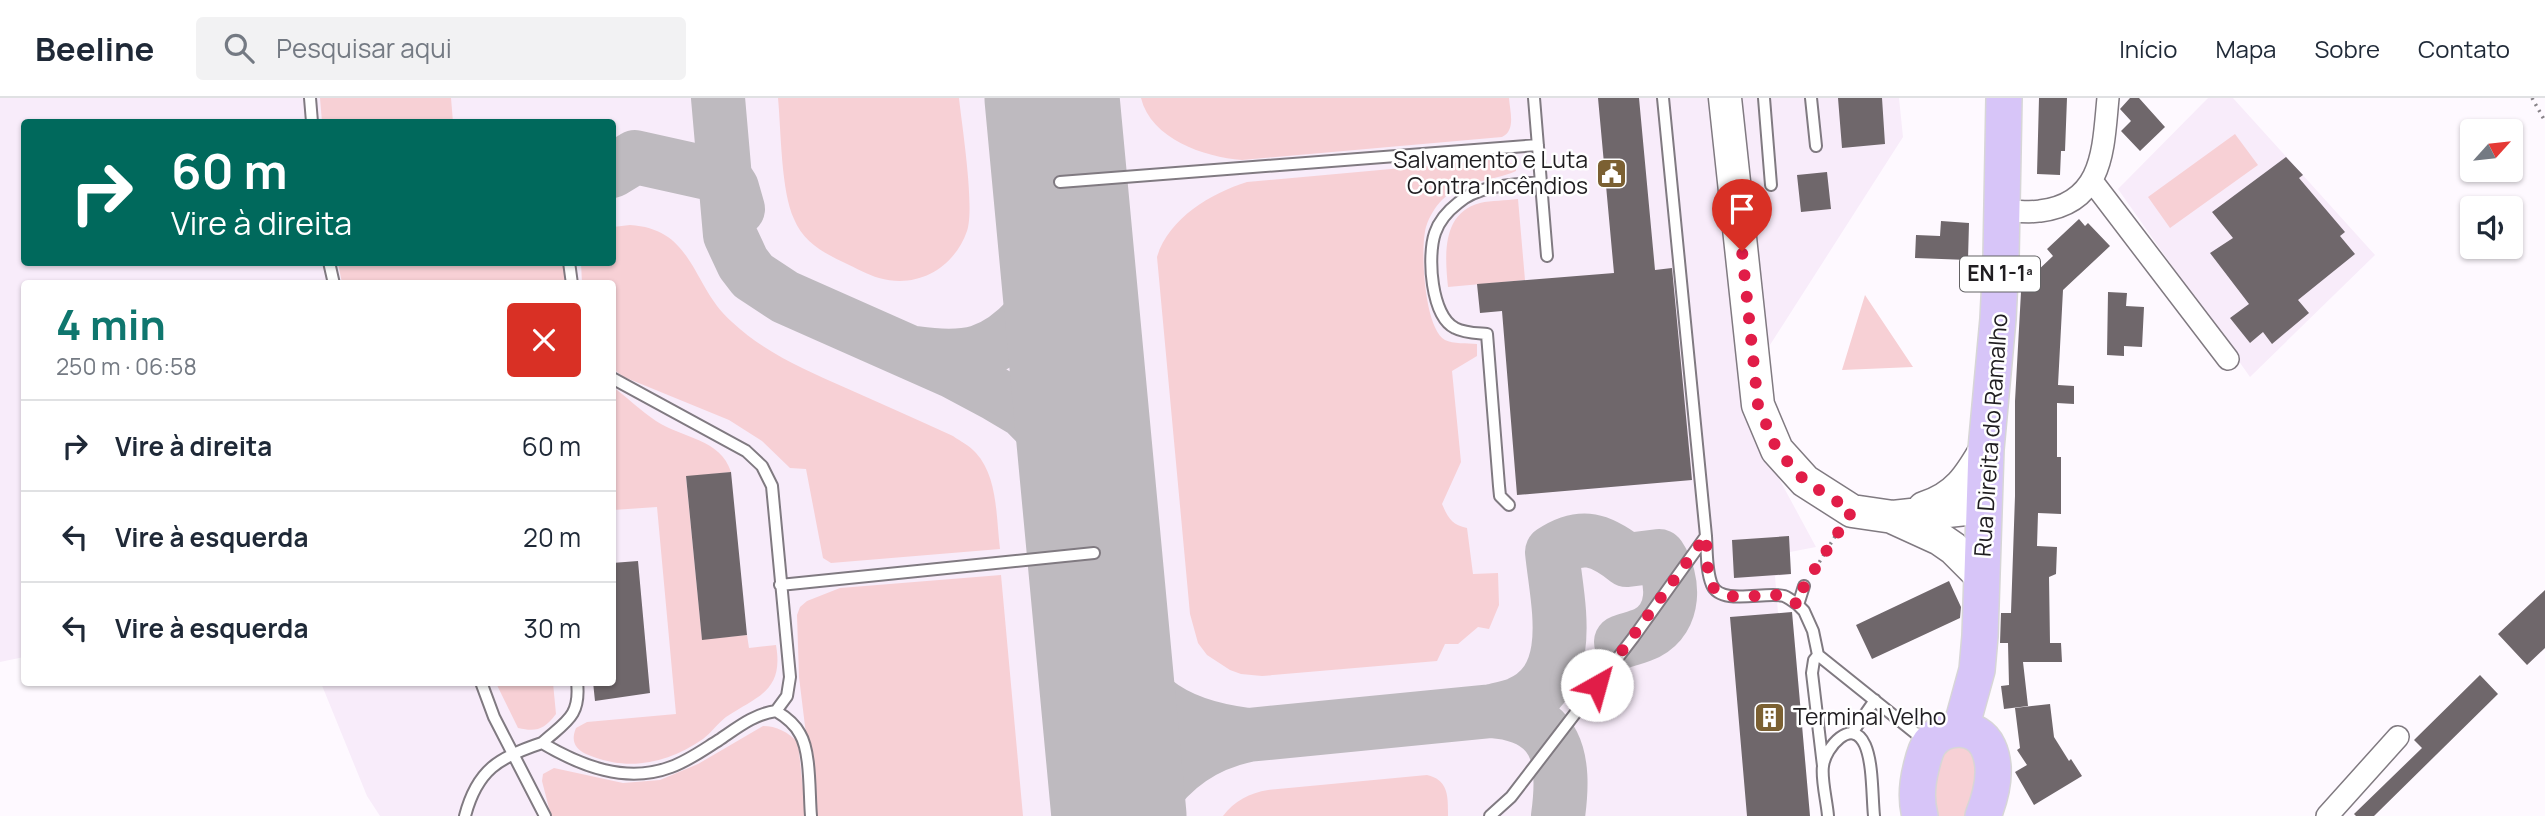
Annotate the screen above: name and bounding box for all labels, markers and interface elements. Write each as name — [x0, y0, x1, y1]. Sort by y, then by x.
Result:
search box — [196, 17, 686, 80]
text: Beeline — [35, 26, 154, 71]
icon: search — [220, 29, 258, 67]
text: Pesquisar aqui — [276, 30, 452, 66]
text: Início — [2119, 32, 2177, 65]
text: Mapa — [2215, 32, 2276, 65]
text: Sobre — [2314, 32, 2380, 65]
text: Contato — [2418, 32, 2510, 65]
north arrow — [2460, 119, 2524, 182]
map controls — [2460, 119, 2523, 259]
text: 60 m — [171, 137, 288, 204]
place label: Salvamento e Luta Contra Incêndios — [1393, 143, 1588, 201]
icon: right — [56, 147, 147, 238]
public building icon: Salvamento e Luta Contra Incêndios — [1594, 156, 1628, 190]
pin — [1712, 179, 1772, 251]
icon: arrive — [1723, 190, 1761, 228]
button: sound — [2460, 196, 2523, 259]
text: Vire à direita — [171, 201, 352, 245]
road number: EN 1-1ª — [1960, 256, 2040, 292]
text: 4 min — [56, 295, 166, 353]
button: close — [507, 303, 581, 377]
street label: Rua Direita do Ramalho — [1966, 312, 2014, 558]
text: 250 m · 06:58 — [56, 350, 197, 382]
icon: right — [56, 427, 94, 465]
text: Vire à direita — [115, 428, 272, 464]
text: 60 m — [522, 428, 581, 464]
icon: left — [56, 518, 94, 556]
text: Vire à esquerda — [115, 519, 308, 555]
text: 20 m — [523, 519, 581, 555]
icon: left — [56, 609, 94, 647]
text: Vire à esquerda — [115, 610, 308, 646]
text: 30 m — [524, 610, 581, 646]
position arrow — [1560, 648, 1634, 722]
building icon: Terminal Velho — [1753, 700, 1787, 734]
place label: Terminal Velho — [1793, 700, 1946, 732]

